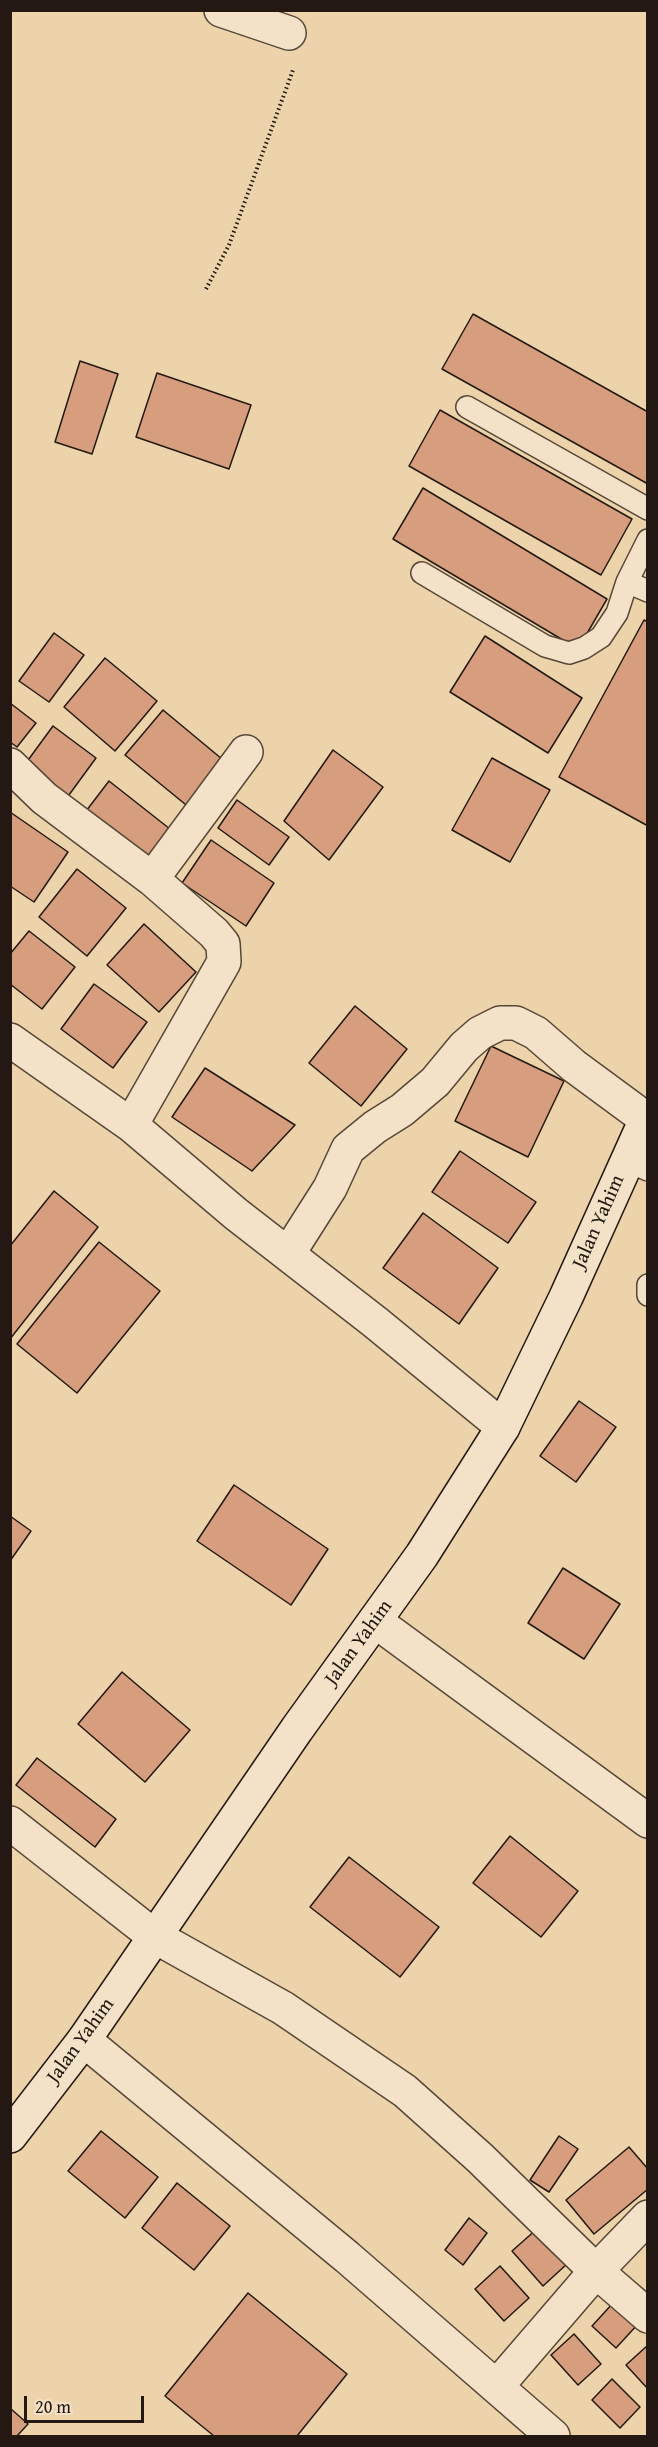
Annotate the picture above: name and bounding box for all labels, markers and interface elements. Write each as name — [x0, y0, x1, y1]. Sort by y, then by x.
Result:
street label: Jalan Yahim — [568, 1171, 630, 1273]
street label: Jalan Yahim — [320, 1596, 398, 1690]
street label: Jalan Yahim — [42, 1994, 120, 2088]
scale bar — [27, 2384, 147, 2422]
text: 20 m — [35, 2393, 71, 2420]

